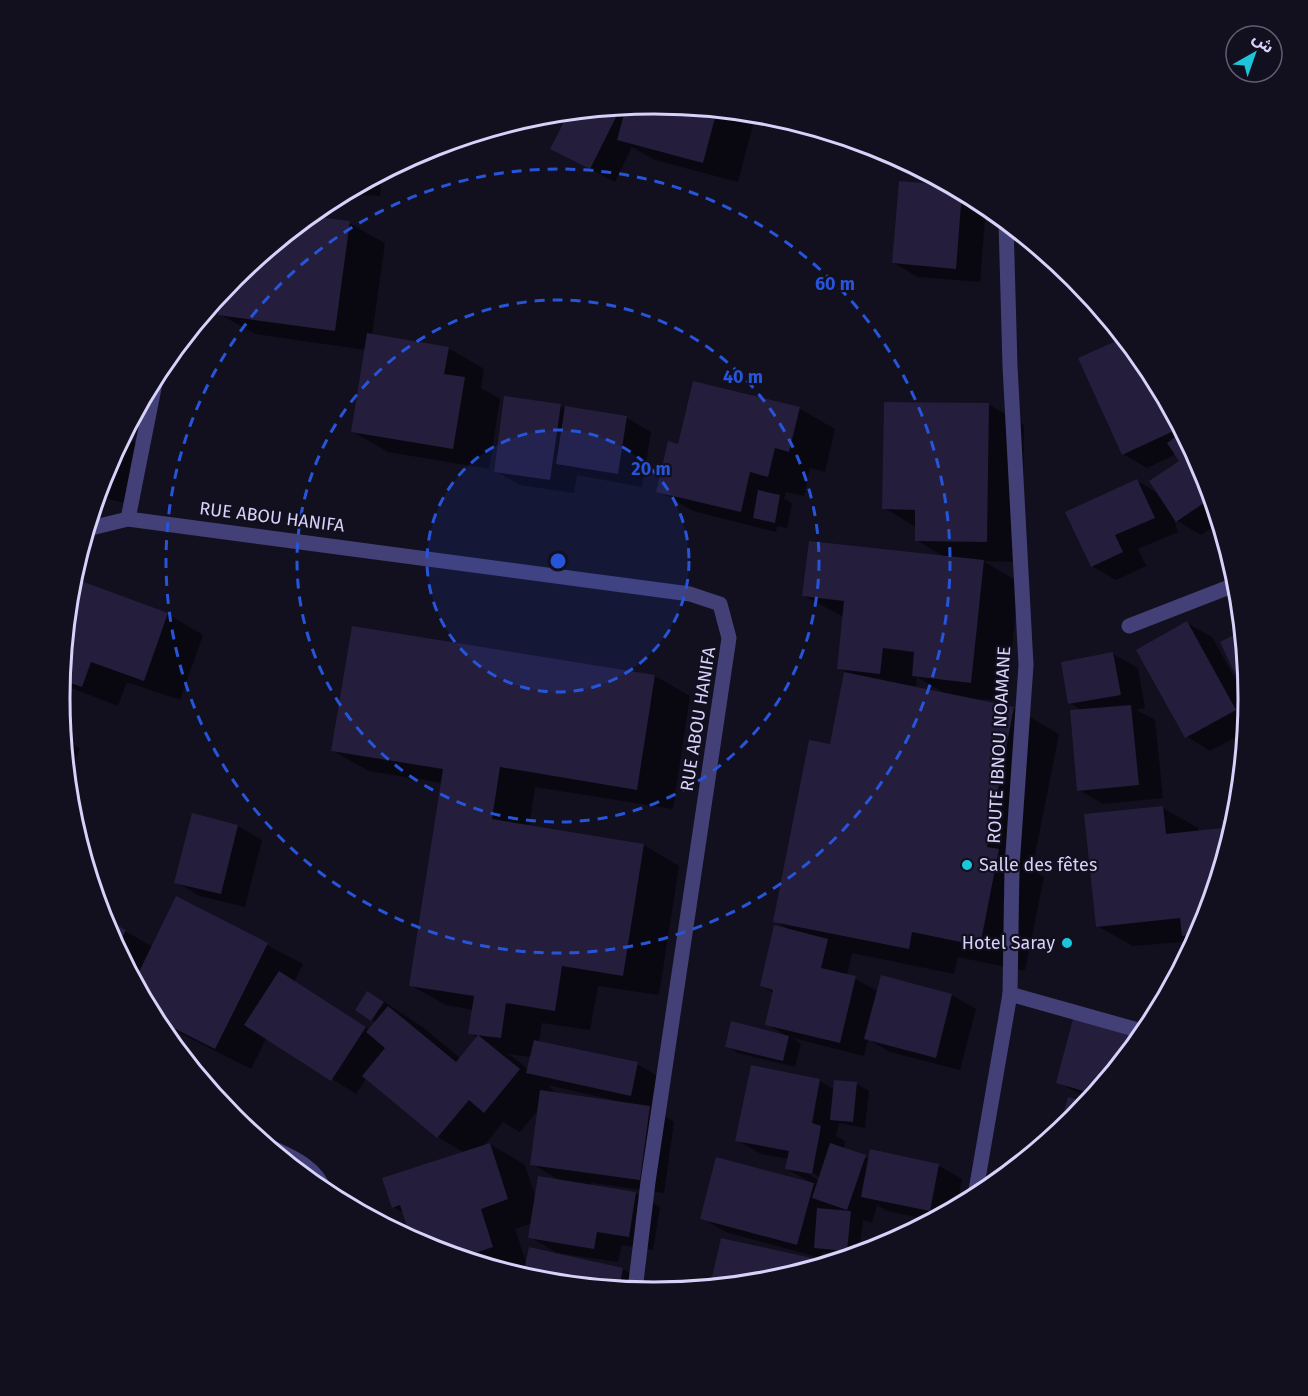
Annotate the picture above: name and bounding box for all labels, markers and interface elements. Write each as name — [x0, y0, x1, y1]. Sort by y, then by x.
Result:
north arrow — [1224, 24, 1284, 84]
text: ش — [1249, 29, 1278, 57]
text: 60 m — [815, 273, 855, 295]
text: 40 m — [723, 366, 763, 388]
text: 20 m — [631, 458, 671, 480]
street label: RUE ABOU HANIFA — [198, 497, 346, 537]
centre of rings — [548, 551, 568, 571]
street label: RUE ABOU HANIFA — [676, 645, 720, 793]
street label: ROUTE IBNOU NOAMANE — [983, 646, 1015, 844]
place label: Salle des fêtes — [979, 854, 1097, 876]
marker: Salle des fêtes — [960, 858, 974, 872]
place label: Hotel Saray — [962, 932, 1055, 954]
marker: Hotel Saray — [1060, 936, 1074, 950]

